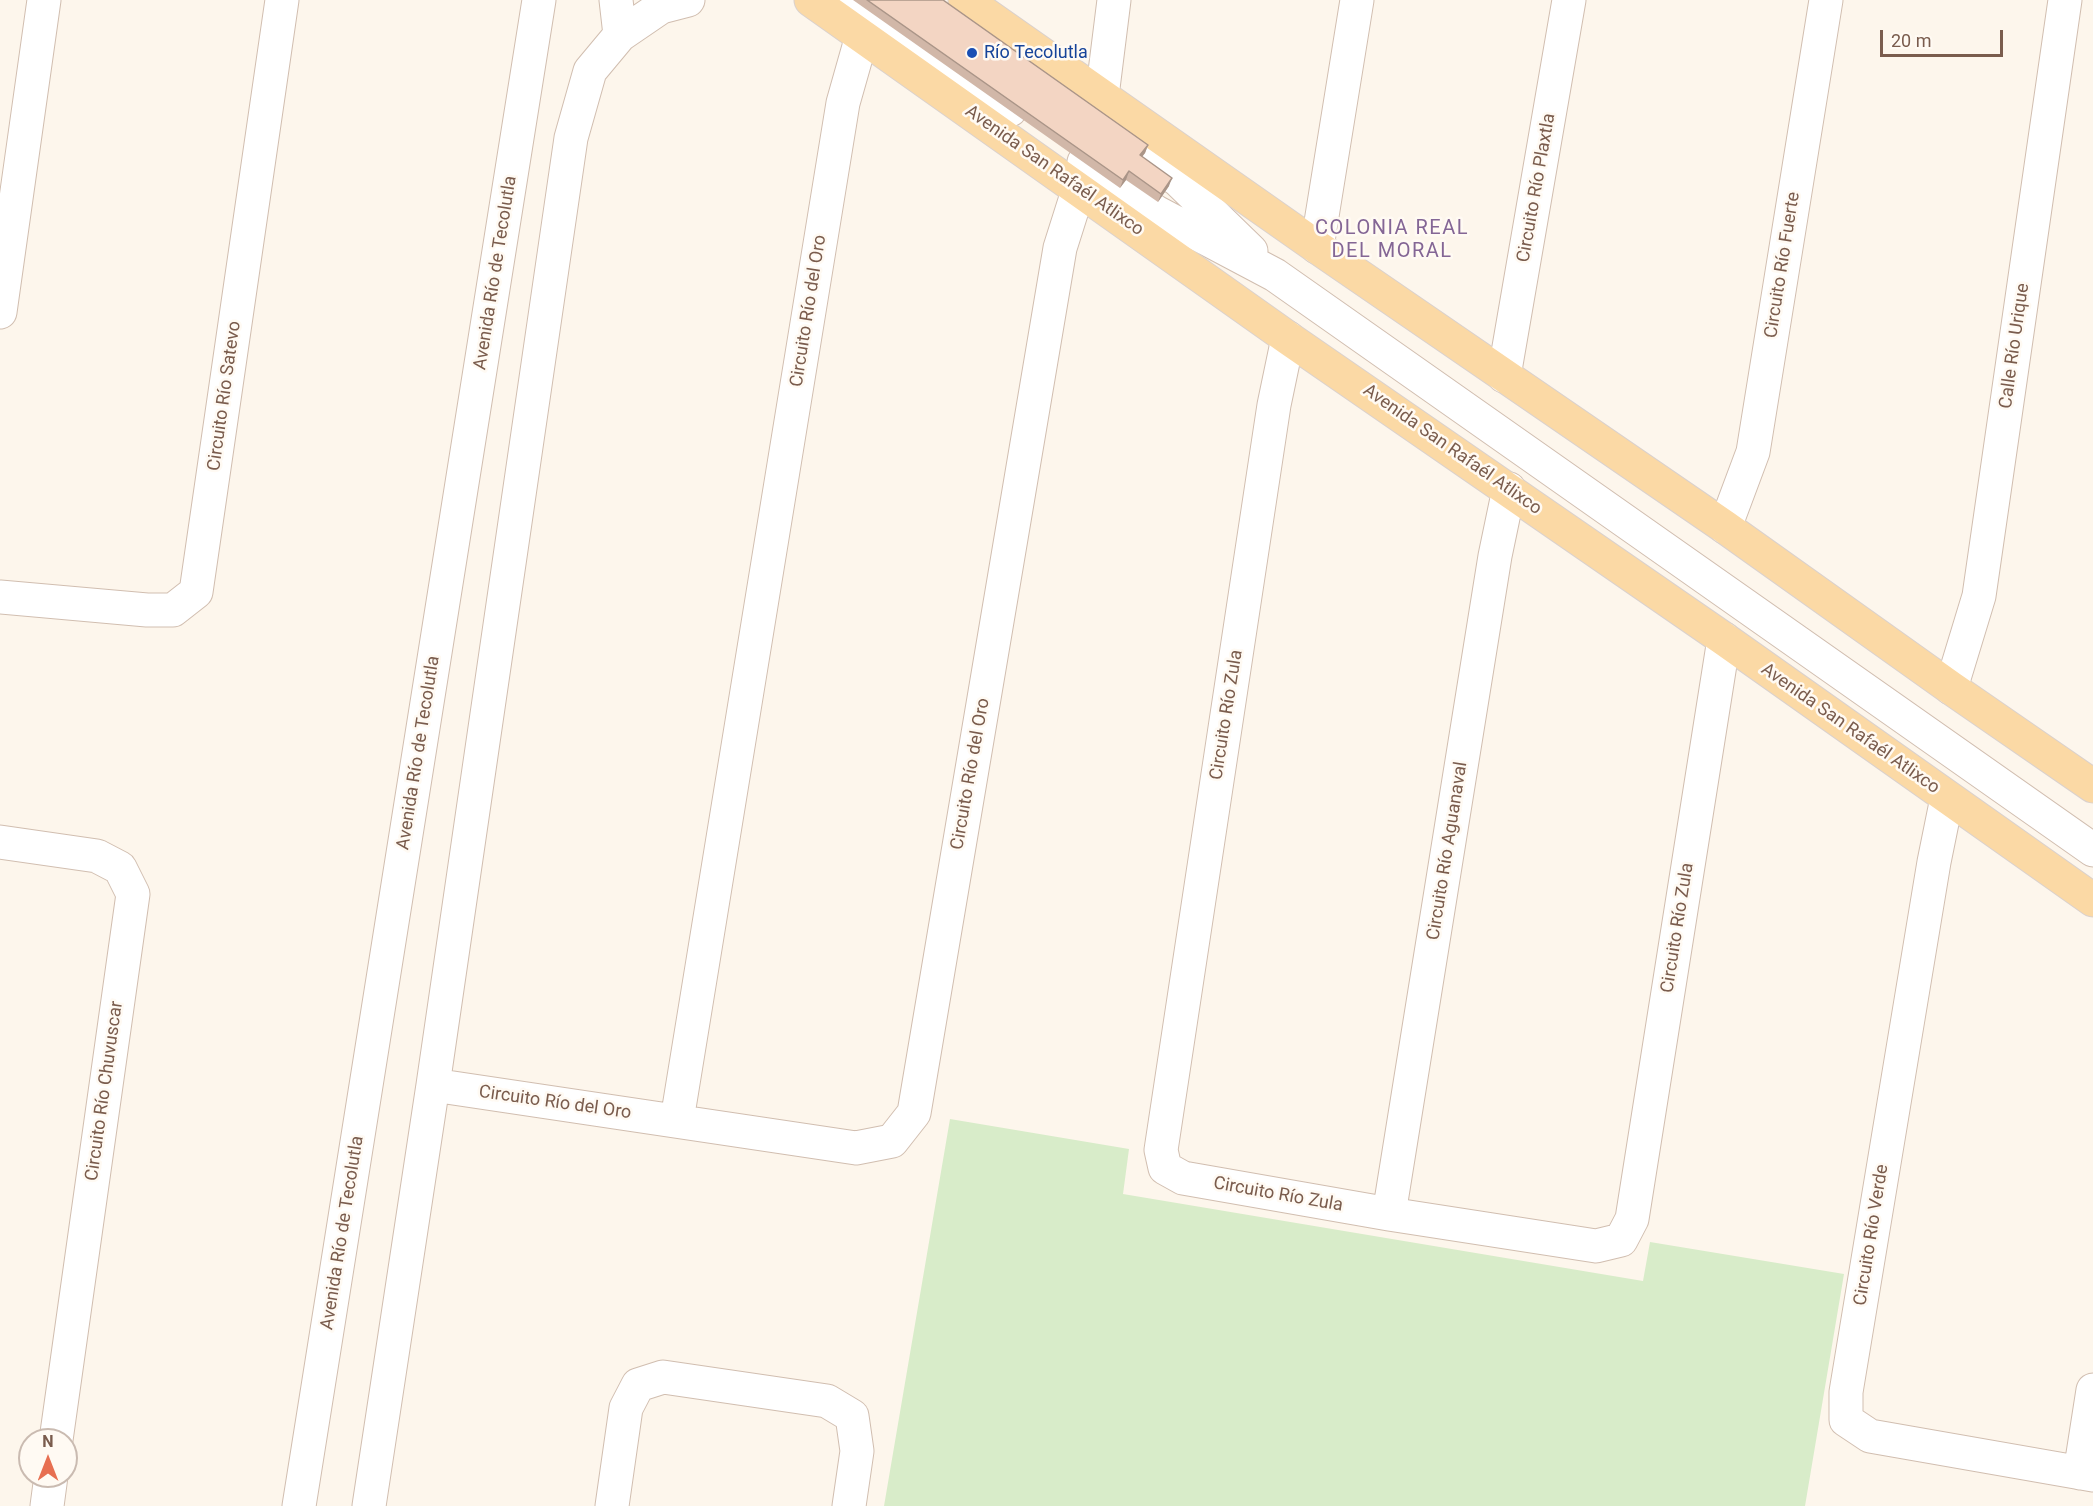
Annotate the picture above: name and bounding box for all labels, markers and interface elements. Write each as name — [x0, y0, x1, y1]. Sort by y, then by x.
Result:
scale bar — [1883, 18, 2006, 56]
text: 20 m — [1891, 30, 1931, 51]
place label: Río Tecolutla — [984, 42, 1088, 64]
marker: Río Tecolutla — [965, 46, 979, 60]
street label: Avenida San Rafaél Atlixco — [961, 101, 1147, 241]
street label: Circuito Río Plaxtla — [1513, 112, 1561, 264]
street label: Avenida Río de Tecolutla — [470, 174, 522, 372]
street label: Circuito Río Fuerte — [1761, 190, 1805, 340]
district label: COLONIA REAL DEL MORAL — [1315, 217, 1469, 264]
street label: Circuito Río del Oro — [786, 233, 832, 389]
street label: Calle Río Urique — [1996, 282, 2034, 410]
street label: Circuito Río Satevo — [204, 320, 246, 472]
street label: Avenida San Rafaél Atlixco — [1359, 380, 1545, 520]
street label: Circuito Río Zula — [1206, 649, 1248, 781]
street label: Avenida Río de Tecolutla — [393, 654, 445, 852]
street label: Avenida San Rafaél Atlixco — [1757, 659, 1943, 799]
street label: Circuito Río del Oro — [947, 697, 995, 851]
street label: Circuito Río Aguanaval — [1423, 760, 1473, 942]
street label: Circuito Río Zula — [1657, 862, 1699, 994]
street label: Circuito Río Chuvuscar — [82, 1000, 128, 1182]
street label: Circuito Río del Oro — [477, 1082, 633, 1124]
street label: Avenida Río de Tecolutla — [317, 1134, 369, 1332]
street label: Circuito Río Verde — [1850, 1163, 1894, 1307]
street label: Circuito Río Zula — [1212, 1173, 1344, 1217]
north arrow — [18, 1428, 78, 1488]
text: N — [42, 1432, 54, 1451]

